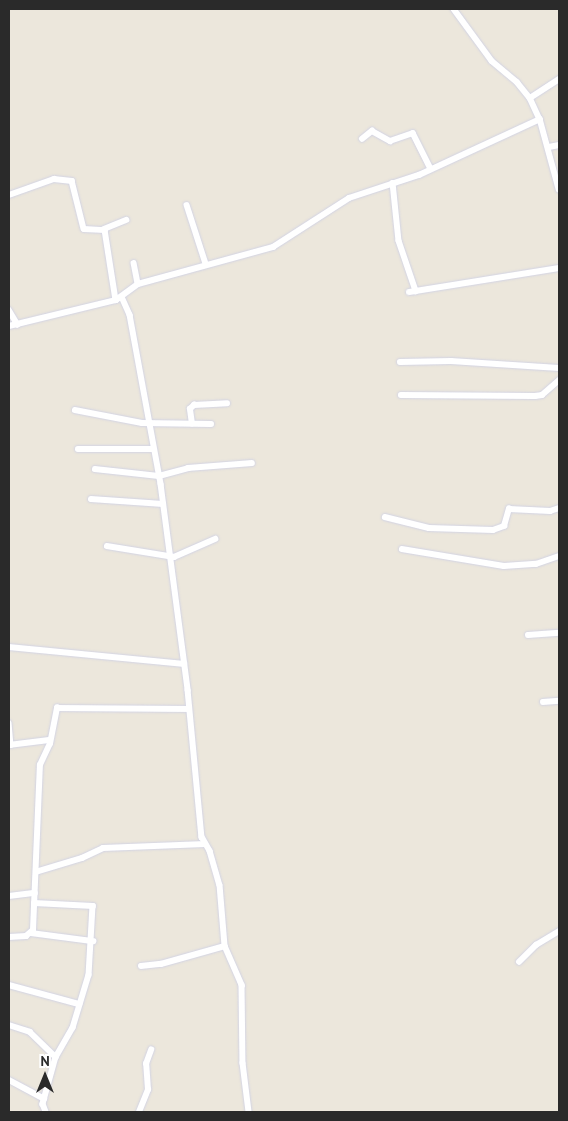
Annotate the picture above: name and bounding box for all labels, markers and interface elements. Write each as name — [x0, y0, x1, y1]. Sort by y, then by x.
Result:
north arrow — [20, 1051, 70, 1101]
text: N — [40, 1052, 50, 1070]

